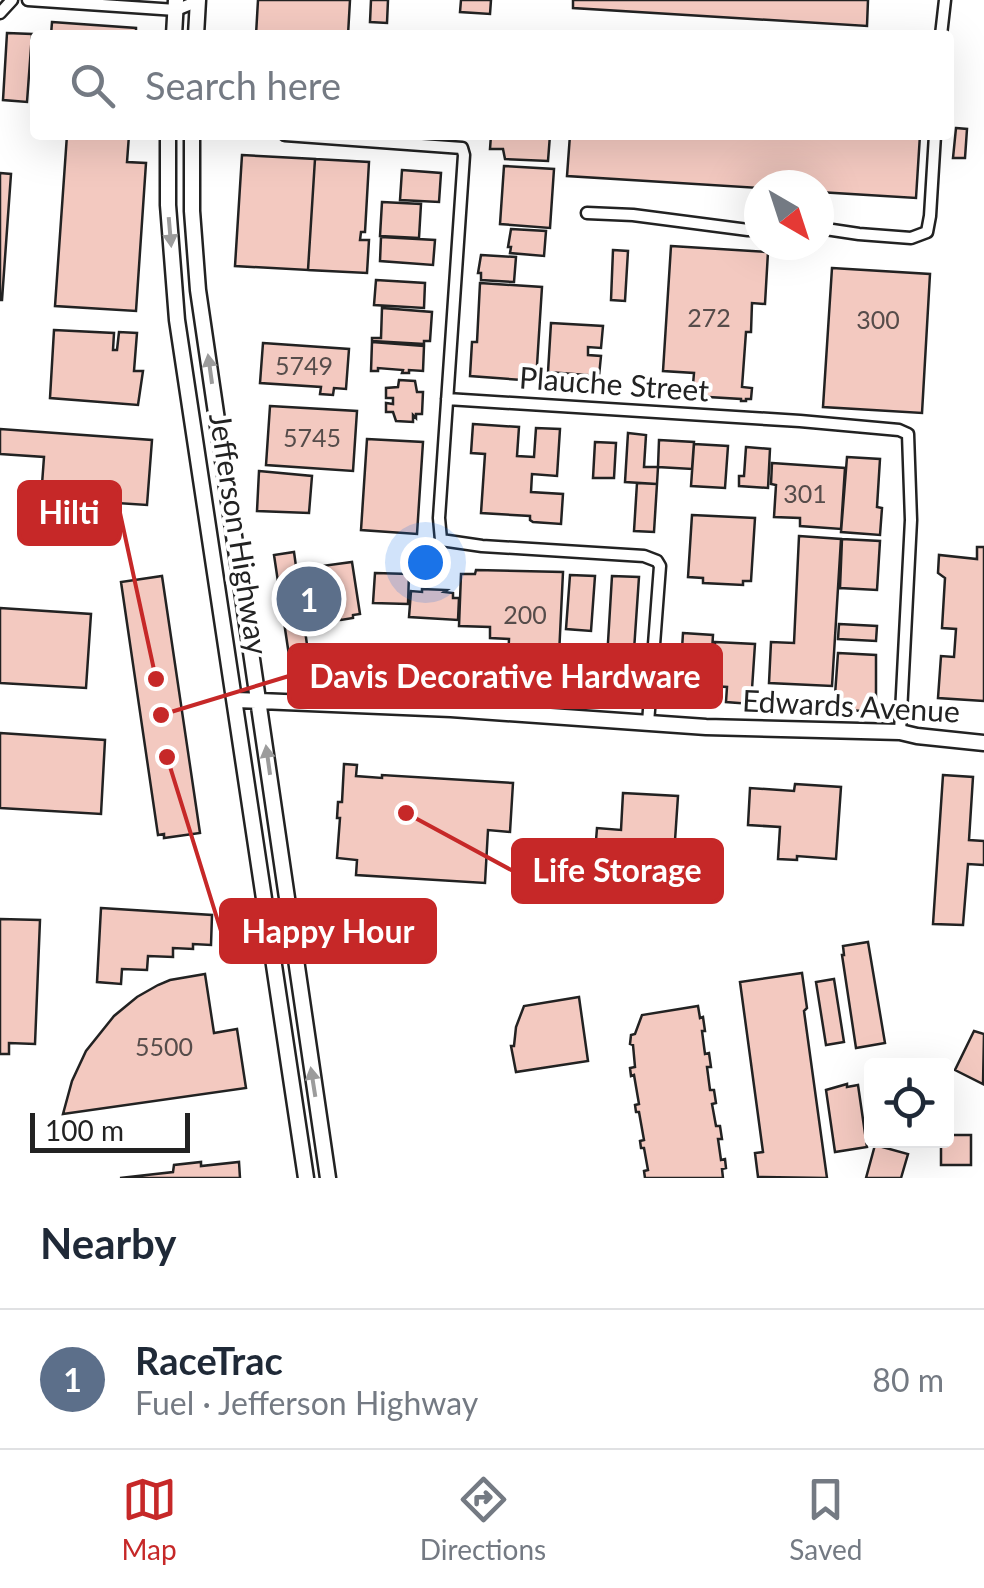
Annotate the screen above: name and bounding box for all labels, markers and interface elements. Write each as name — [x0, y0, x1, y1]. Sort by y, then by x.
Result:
search box — [30, 30, 954, 140]
icon: search — [65, 58, 120, 113]
text: Search here — [145, 62, 341, 108]
north arrow — [744, 170, 834, 260]
one-way arrow — [162, 217, 178, 249]
house number: 272 — [687, 302, 731, 332]
house number: 300 — [856, 304, 900, 334]
house number: 5749 — [275, 350, 333, 380]
one-way arrow — [201, 353, 217, 384]
street label: Plauche Street — [518, 358, 711, 408]
street label: Jefferson Highway — [203, 410, 277, 657]
house number: 5745 — [283, 422, 341, 452]
house number: 301 — [783, 478, 827, 508]
callout: Hilti — [19, 482, 120, 544]
text: Hilti — [38, 492, 100, 531]
your location — [400, 537, 451, 588]
pin: 1 — [276, 562, 342, 636]
house number: 200 — [503, 599, 547, 629]
callout: Davis Decorative Hardware — [289, 645, 721, 707]
text: Davis Decorative Hardware — [309, 656, 701, 695]
street label: Edwards Avenue — [741, 681, 961, 729]
one-way arrow — [259, 743, 275, 775]
callout: Life Storage — [513, 840, 722, 902]
text: Life Storage — [532, 850, 702, 889]
callout: Happy Hour — [221, 900, 435, 962]
text: Happy Hour — [242, 911, 414, 950]
house number: 5500 — [135, 1031, 193, 1061]
map controls — [864, 1058, 954, 1148]
button: locate — [864, 1058, 954, 1148]
one-way arrow — [305, 1065, 321, 1097]
scale bar — [30, 1108, 190, 1152]
text: 100 m — [45, 1113, 124, 1147]
text: Nearby — [40, 1218, 177, 1268]
text: RaceTrac — [135, 1337, 283, 1383]
text: 1 — [63, 1360, 82, 1399]
text: 80 m — [872, 1360, 944, 1399]
text: Fuel · Jefferson Highway — [135, 1383, 478, 1422]
tab: Map — [122, 1472, 177, 1566]
tab: Directions — [420, 1472, 546, 1566]
tab: Saved — [789, 1472, 862, 1566]

